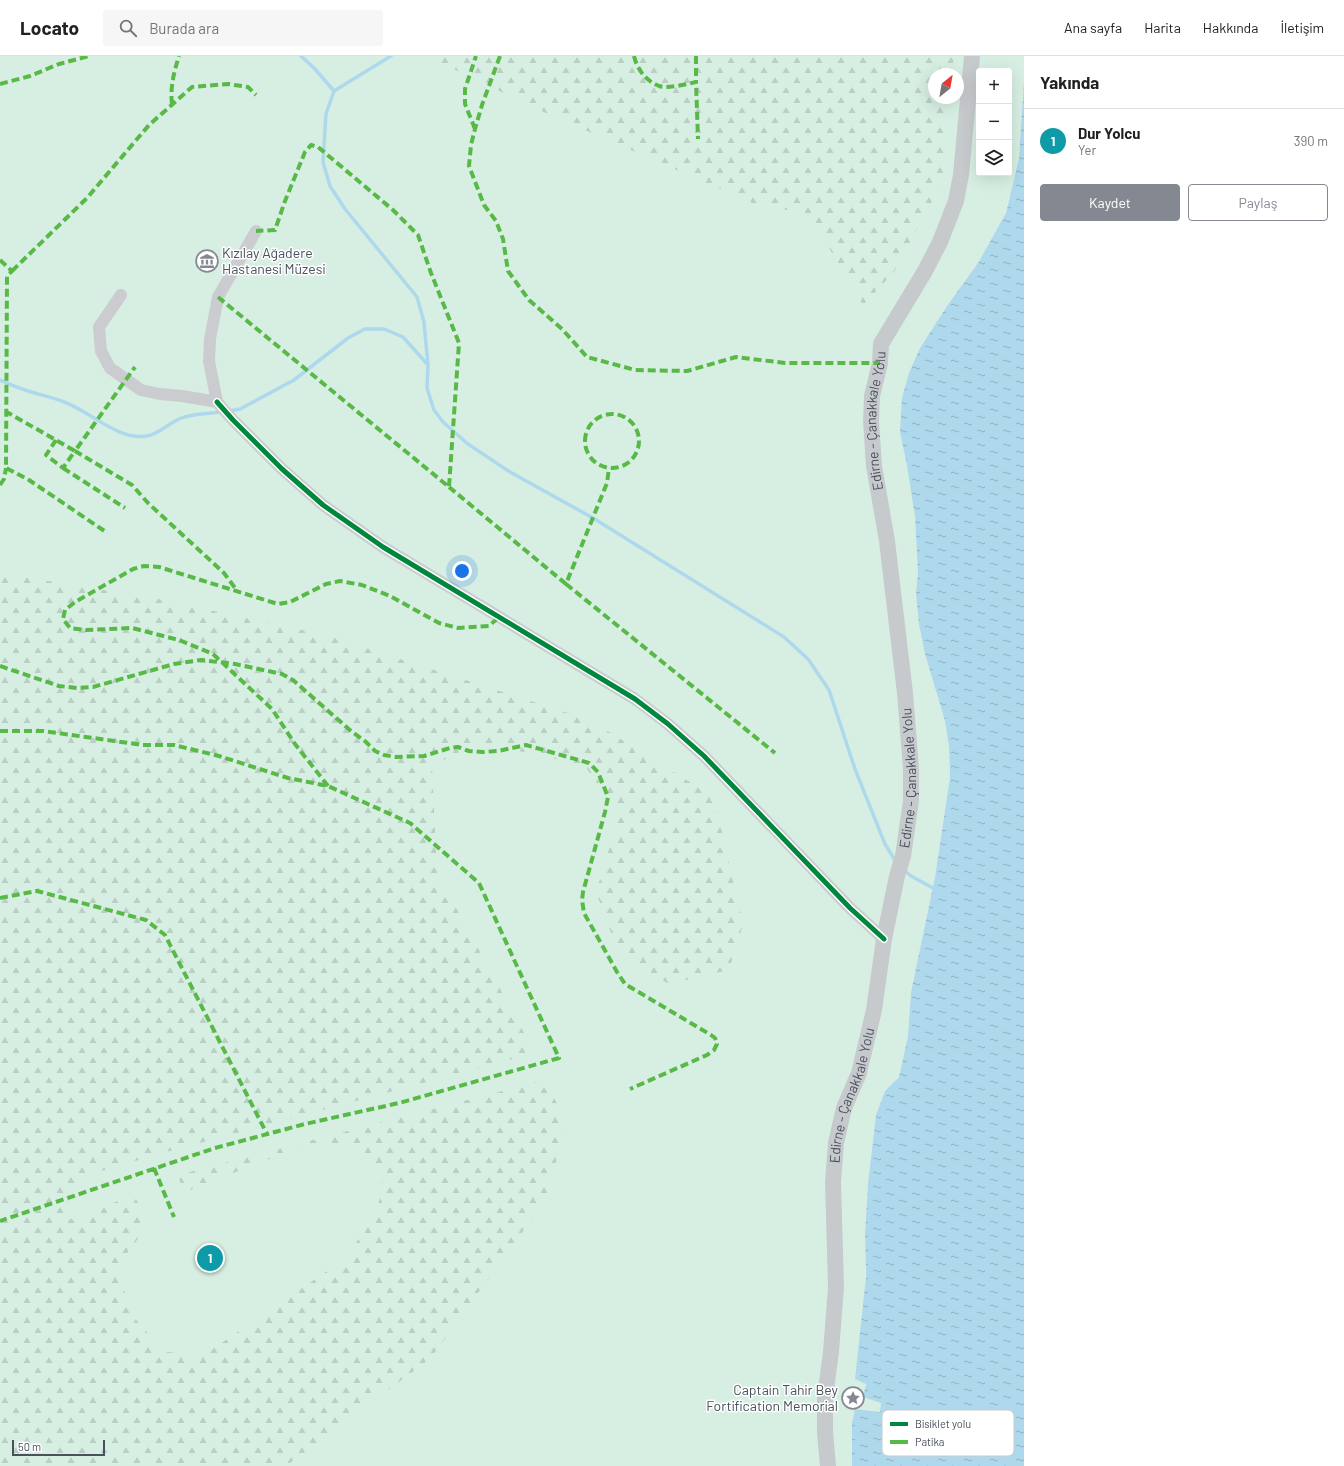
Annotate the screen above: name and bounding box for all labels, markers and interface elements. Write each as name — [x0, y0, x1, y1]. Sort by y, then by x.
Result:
search box — [103, 10, 383, 46]
text: Locato — [20, 16, 79, 39]
icon: search — [117, 17, 139, 39]
text: Burada ara — [149, 19, 219, 37]
text: Ana sayfa — [1064, 19, 1122, 36]
text: Harita — [1144, 19, 1181, 36]
text: Hakkında — [1203, 19, 1258, 36]
text: İletişim — [1280, 19, 1324, 36]
north arrow — [928, 68, 964, 104]
map controls — [976, 68, 1012, 176]
button: + — [976, 68, 1012, 104]
text: Yakında — [1040, 72, 1099, 92]
button: − — [976, 104, 1012, 140]
text: Dur Yolcu — [1078, 124, 1140, 142]
text: 1 — [1051, 133, 1055, 149]
text: 390 m — [1294, 133, 1328, 149]
button: layers — [976, 140, 1012, 176]
text: Yer — [1078, 142, 1096, 158]
button: Kaydet — [1040, 184, 1180, 221]
button: Paylaş — [1188, 184, 1328, 221]
place label: Kızılay Ağadere Hastanesi Müzesi — [222, 244, 325, 277]
museum icon: Kızılay Ağadere Hastanesi Müzesi — [194, 248, 220, 274]
street label: Edirne - Çanakkale Yolu — [862, 351, 889, 492]
your location — [452, 561, 472, 581]
street label: Edirne - Çanakkale Yolu — [895, 707, 919, 849]
street label: Edirne - Çanakkale Yolu — [825, 1026, 878, 1164]
pin: 1 — [197, 1243, 223, 1273]
place label: Captain Tahir Bey Fortification Memorial — [706, 1381, 839, 1414]
place icon: Captain Tahir Bey Fortification Memorial — [840, 1385, 866, 1411]
legend — [882, 1410, 1014, 1456]
text: Bisiklet yolu — [915, 1417, 971, 1430]
text: Patika — [915, 1435, 944, 1448]
scale bar — [12, 1438, 105, 1457]
text: 50 m — [18, 1440, 41, 1453]

